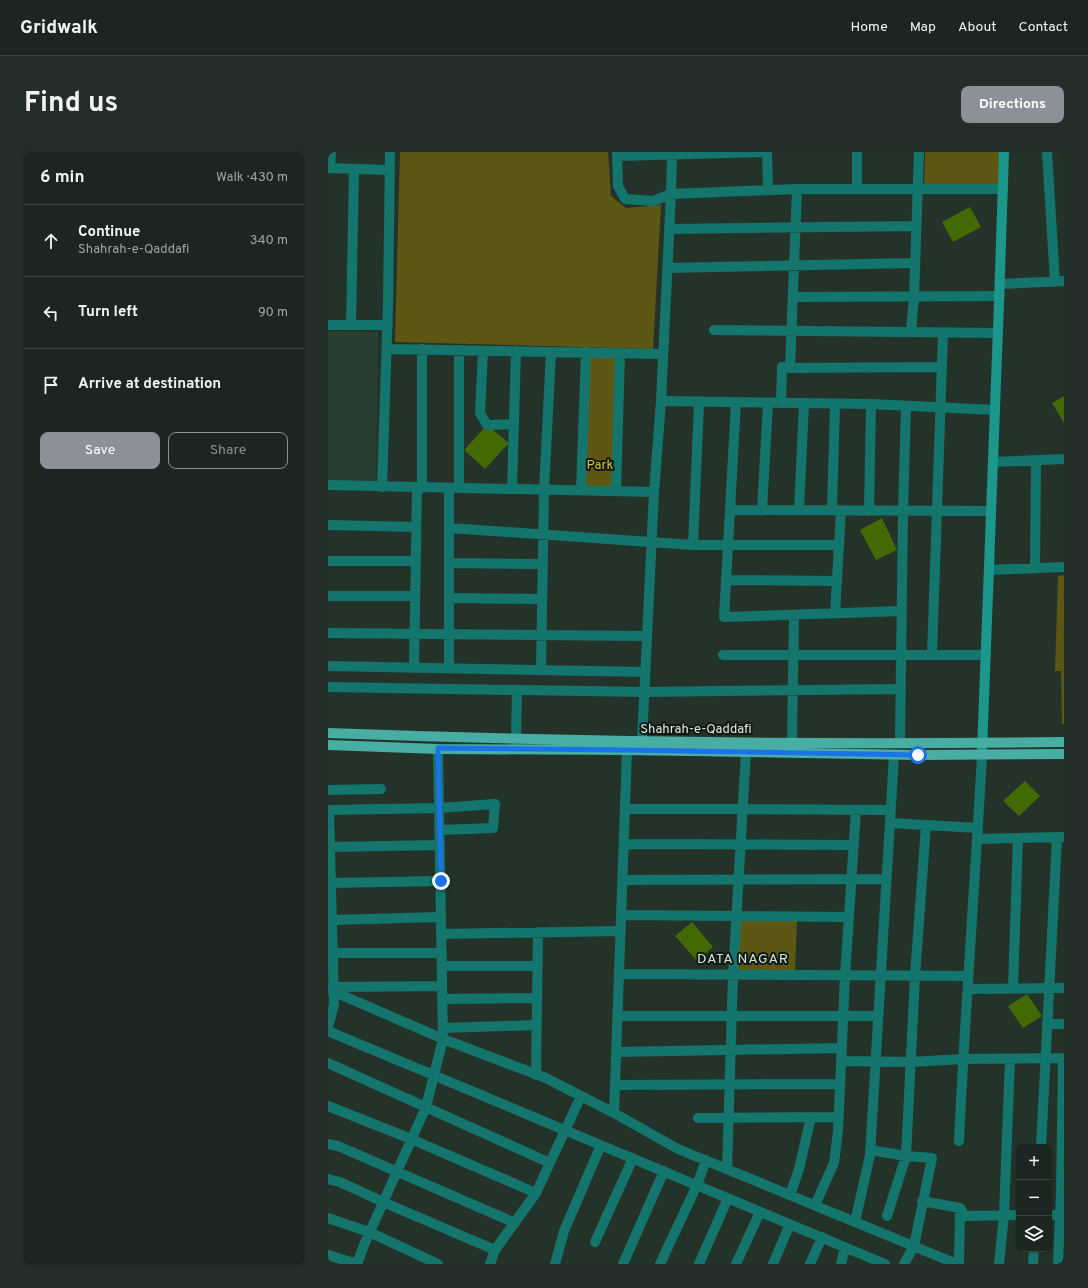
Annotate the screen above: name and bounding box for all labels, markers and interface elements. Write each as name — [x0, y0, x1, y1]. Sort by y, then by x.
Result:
text: Gridwalk — [20, 16, 98, 40]
text: Home — [851, 19, 888, 36]
text: Map — [910, 19, 936, 36]
text: About — [958, 19, 997, 36]
text: Contact — [1019, 19, 1068, 36]
text: Find us — [24, 86, 118, 122]
button: Directions — [961, 86, 1064, 123]
text: 6 min — [40, 167, 84, 189]
text: Walk · 430 m — [216, 170, 288, 186]
text: Continue — [78, 223, 140, 242]
icon: ahead — [40, 230, 62, 252]
text: 340 m — [250, 233, 288, 249]
text: Shahrah-e-Qaddafi — [78, 242, 189, 258]
icon: left — [40, 302, 62, 324]
text: Turn left — [78, 303, 138, 322]
text: 90 m — [258, 305, 288, 321]
icon: arrive — [40, 374, 62, 396]
text: Arrive at destination — [78, 375, 221, 394]
button: Save — [40, 432, 160, 469]
button: Share — [168, 432, 288, 469]
park label: Park — [587, 458, 614, 474]
street label: Shahrah-e-Qaddafi — [640, 722, 752, 738]
route start — [909, 746, 927, 764]
route end — [432, 872, 450, 890]
district label: DATA NAGAR — [697, 951, 789, 968]
map controls — [1016, 1144, 1052, 1252]
button: + — [1016, 1144, 1052, 1180]
button: − — [1016, 1180, 1052, 1216]
button: layers — [1016, 1216, 1052, 1252]

